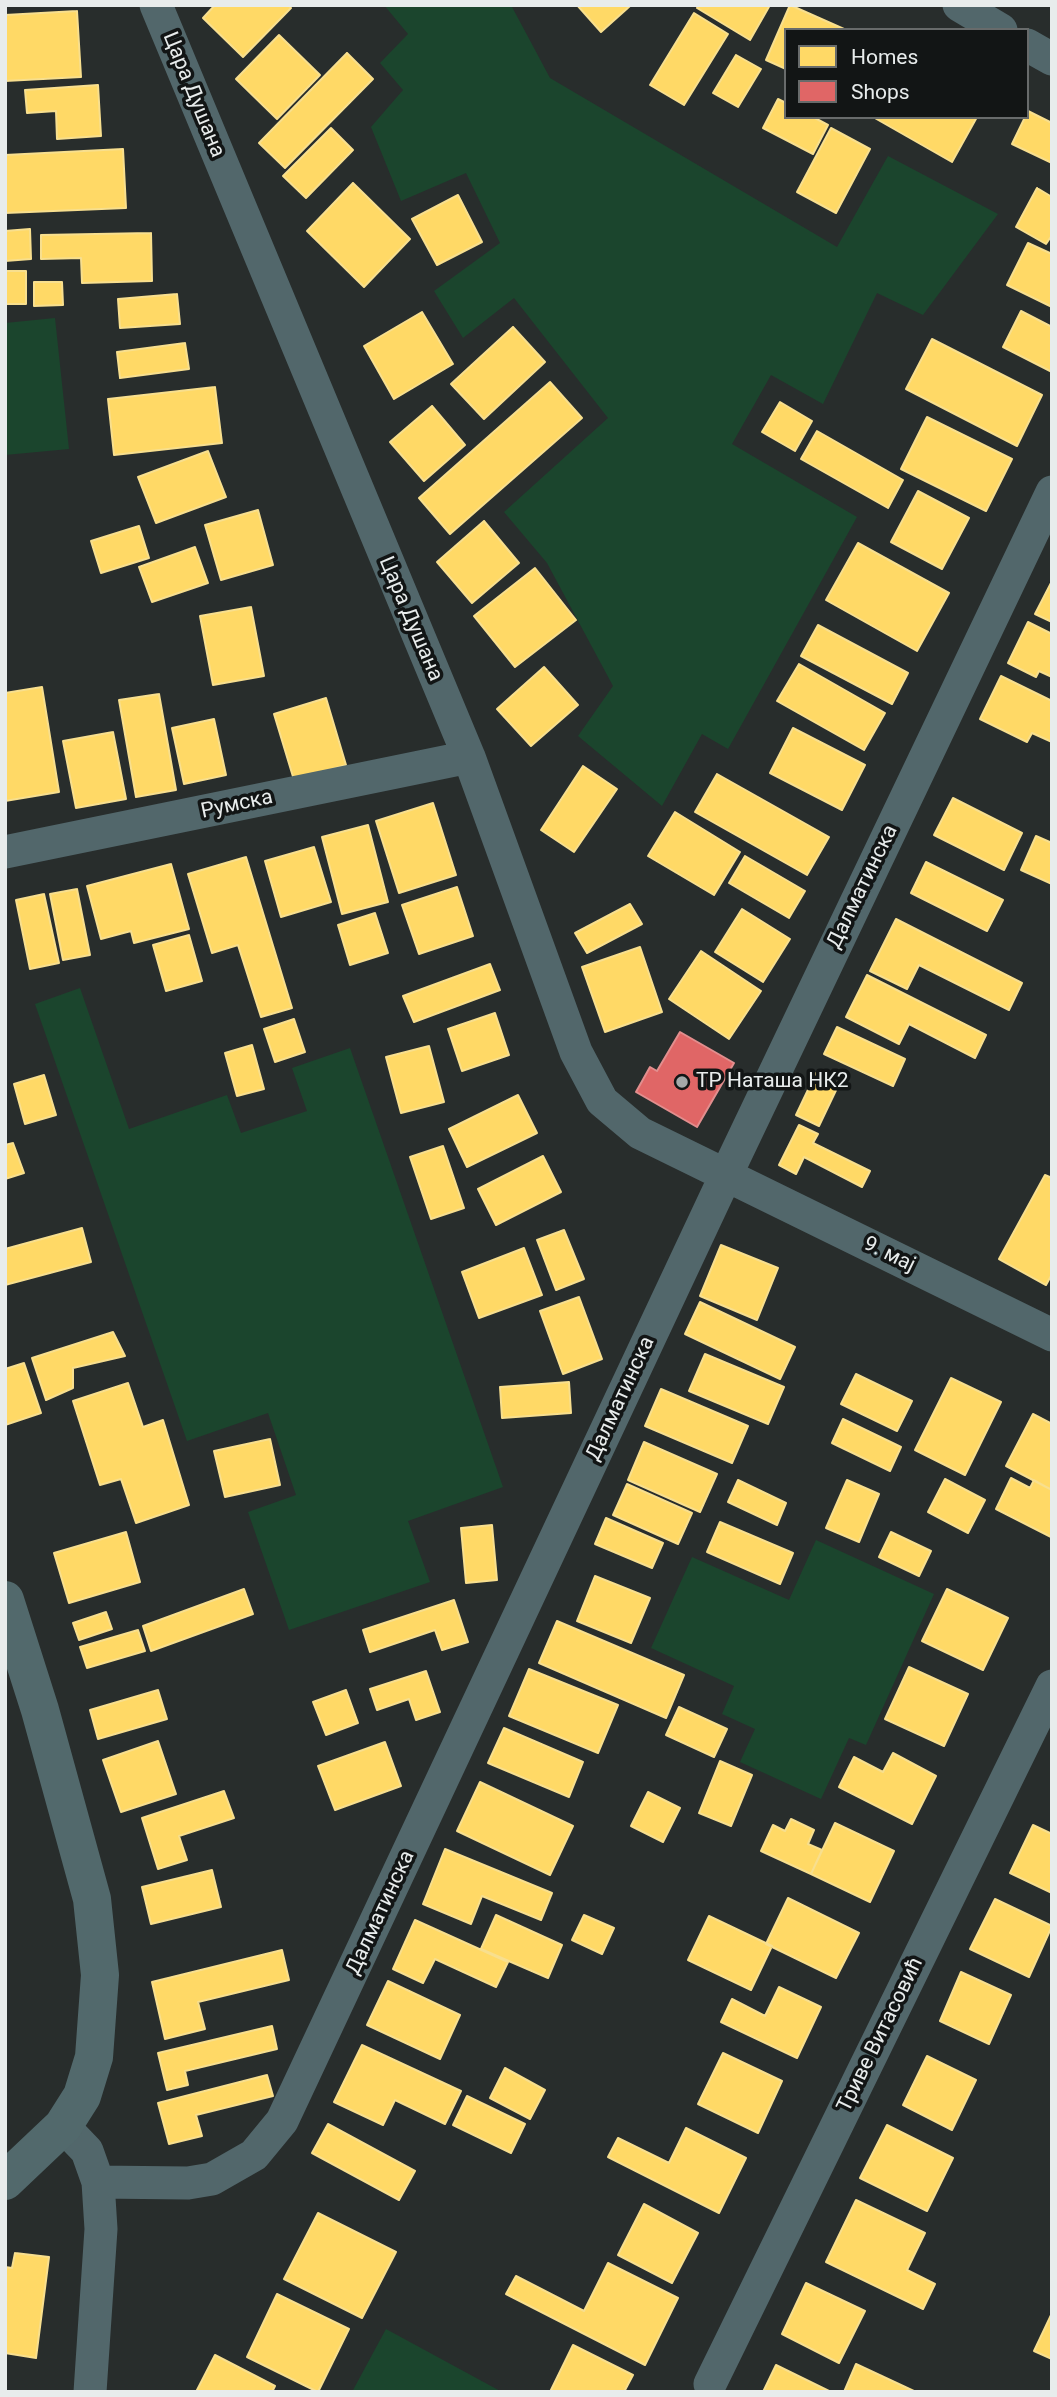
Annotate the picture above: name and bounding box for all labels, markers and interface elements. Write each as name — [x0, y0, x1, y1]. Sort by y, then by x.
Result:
legend — [784, 28, 1029, 119]
street label: Цара Душана — [156, 29, 230, 161]
text: Homes — [851, 45, 918, 69]
text: Shops — [851, 80, 910, 104]
street label: Цара Душана — [372, 553, 448, 685]
street label: Румска — [199, 785, 275, 825]
street label: Далматинска — [822, 821, 904, 953]
place label: ТР Наташа НК2 — [696, 1069, 848, 1095]
marker: ТР Наташа НК2 — [674, 1074, 690, 1090]
street label: 9. мај — [859, 1232, 919, 1278]
street label: Далматинска — [581, 1333, 661, 1465]
street label: Далматинска — [341, 1847, 421, 1979]
street label: Триве Витасовић — [833, 1953, 929, 2117]

